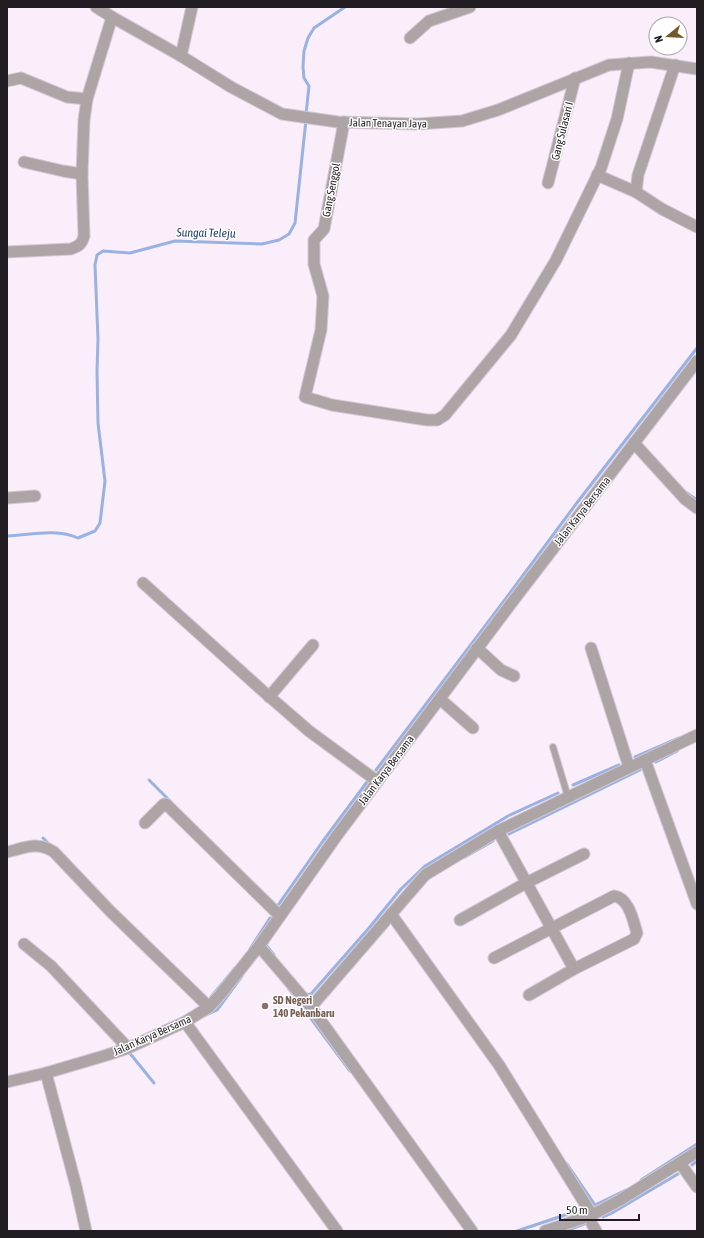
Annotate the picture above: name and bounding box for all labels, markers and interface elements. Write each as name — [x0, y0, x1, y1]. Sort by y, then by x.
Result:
north arrow — [648, 16, 688, 56]
text: N — [652, 34, 665, 44]
street label: Gang Sulasari I — [549, 101, 575, 161]
street label: Jalan Tenayan Jaya — [349, 116, 427, 130]
street label: Gang Senggol — [320, 162, 342, 218]
water label: Sungai Teleju — [175, 225, 236, 241]
street label: Jalan Karya Bersama — [552, 474, 612, 548]
street label: Jalan Karya Bersama — [356, 733, 416, 807]
place label: SD Negeri 140 Pekanbaru — [273, 994, 334, 1019]
marker: SD Negeri 140 Pekanbaru — [260, 1001, 270, 1011]
street label: Jalan Karya Bersama — [111, 1013, 193, 1057]
scale bar — [560, 1196, 639, 1222]
text: 50 m — [566, 1203, 588, 1217]

